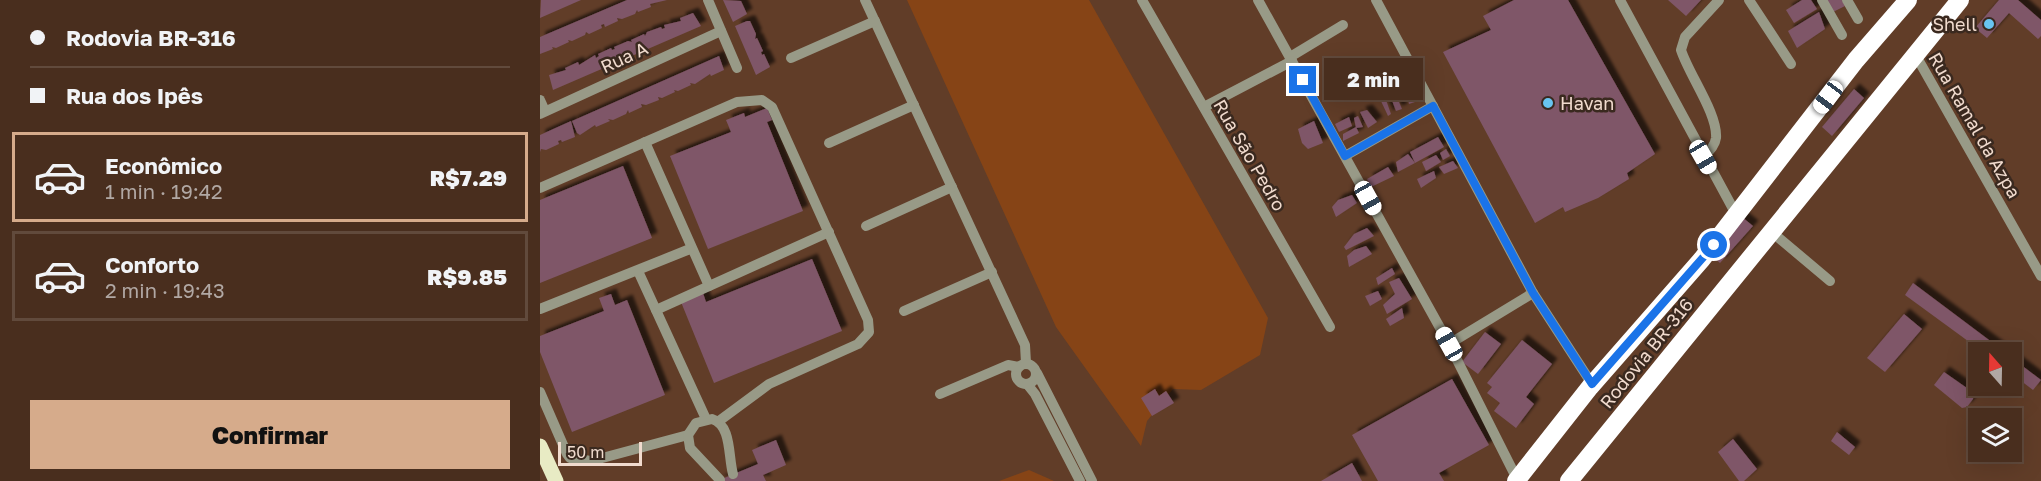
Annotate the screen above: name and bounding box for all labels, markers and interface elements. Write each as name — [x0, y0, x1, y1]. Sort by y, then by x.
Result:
place label: Shell — [1932, 13, 1977, 35]
marker: Shell — [1982, 17, 1996, 31]
text: Rodovia BR-316 — [66, 24, 236, 51]
street label: Rua A — [597, 37, 651, 77]
street label: Rua Ramal da Azpa — [1924, 48, 2026, 202]
callout: 2 min — [1324, 59, 1423, 101]
route end — [1289, 66, 1316, 93]
text: 2 min — [1347, 67, 1400, 91]
car — [1810, 77, 1846, 117]
text: Rua dos Ipês — [66, 82, 203, 109]
place label: Havan — [1560, 92, 1614, 114]
street label: Rua São Pedro — [1209, 95, 1291, 215]
marker: Havan — [1541, 96, 1555, 110]
car — [1686, 137, 1720, 177]
icon: car — [33, 150, 87, 204]
text: Econômico — [105, 152, 222, 179]
text: R$7.29 — [430, 164, 507, 191]
car — [1351, 178, 1385, 218]
text: 1 min · 19:42 — [105, 179, 223, 203]
route start — [1700, 231, 1727, 258]
icon: car — [33, 249, 87, 303]
text: Conforto — [105, 251, 199, 278]
text: R$9.85 — [427, 263, 507, 290]
text: 2 min · 19:43 — [105, 278, 225, 302]
street label: Rodovia BR-316 — [1595, 294, 1697, 412]
car — [1432, 324, 1466, 364]
north arrow — [1968, 342, 2022, 396]
map controls — [1968, 342, 2022, 462]
button: Confirmar — [30, 400, 510, 469]
button: layers — [1968, 408, 2022, 462]
scale bar — [558, 439, 642, 466]
text: 50 m — [567, 442, 604, 462]

